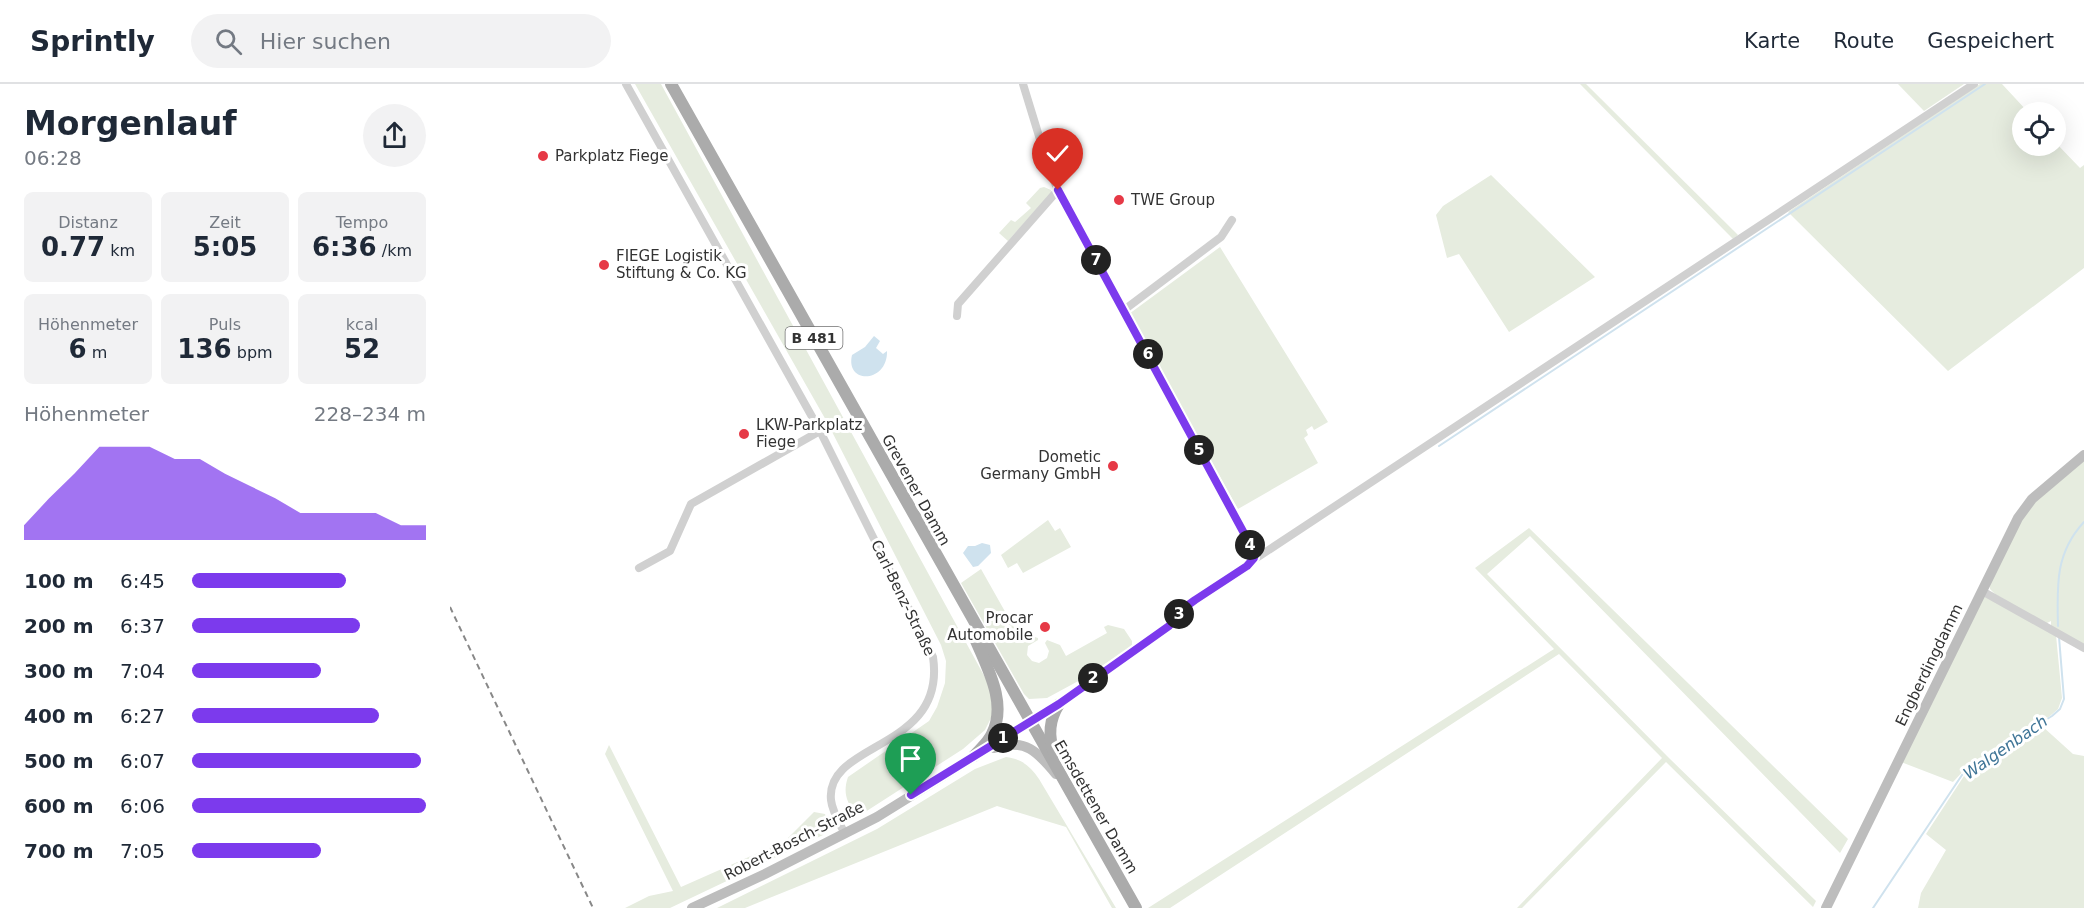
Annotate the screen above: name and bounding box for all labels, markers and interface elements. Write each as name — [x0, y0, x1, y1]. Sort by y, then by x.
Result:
search box — [191, 14, 611, 68]
text: Sprintly — [30, 25, 155, 58]
icon: search — [212, 25, 245, 58]
text: Hier suchen — [260, 29, 391, 54]
text: Karte — [1744, 29, 1800, 53]
text: Route — [1833, 29, 1894, 53]
text: Gespeichert — [1927, 29, 2054, 53]
map controls — [2012, 102, 2066, 156]
button: locate — [2012, 102, 2066, 156]
text: Morgenlauf — [24, 104, 237, 143]
button: share — [363, 104, 426, 167]
pin — [1032, 128, 1083, 190]
icon: check — [1041, 137, 1074, 170]
text: 06:28 — [24, 146, 82, 170]
place label: Parkplatz Fiege — [555, 147, 669, 165]
marker: Parkplatz Fiege — [536, 149, 550, 163]
place label: TWE Group — [1130, 191, 1215, 209]
marker: TWE Group — [1112, 193, 1126, 207]
text: Distanz — [58, 213, 118, 232]
text: Zeit — [209, 213, 241, 232]
text: Tempo — [336, 213, 388, 232]
text: 0.77 — [41, 232, 105, 262]
text: 5:05 — [193, 232, 257, 262]
text: 6:36 — [312, 232, 377, 262]
text: km — [105, 241, 135, 260]
text: /km — [377, 241, 412, 260]
pin: 7 — [1081, 245, 1111, 275]
place label: FIEGE Logistik Stiftung & Co. KG — [616, 247, 747, 282]
text: 7 — [1090, 250, 1102, 269]
marker: FIEGE Logistik Stiftung & Co. KG — [597, 258, 611, 272]
text: Höhenmeter — [38, 315, 138, 334]
text: Puls — [209, 315, 241, 334]
text: kcal — [346, 315, 378, 334]
road number: B 481 — [786, 327, 842, 349]
text: 6 — [69, 334, 87, 364]
text: 136 — [177, 334, 232, 364]
text: 52 — [344, 334, 380, 364]
pin: 6 — [1133, 339, 1163, 369]
text: m — [87, 343, 107, 362]
text: bpm — [232, 343, 273, 362]
text: 6 — [1142, 344, 1154, 363]
text: Höhenmeter — [24, 402, 149, 426]
text: 228–234 m — [314, 402, 426, 426]
place label: LKW-Parkplatz Fiege — [756, 416, 862, 451]
marker: LKW-Parkplatz Fiege — [737, 427, 751, 441]
street label: Grevener Damm — [878, 431, 954, 549]
pin: 5 — [1184, 435, 1214, 465]
text: 5 — [1193, 440, 1205, 459]
place label: Dometic Germany GmbH — [980, 448, 1101, 483]
marker: Dometic Germany GmbH — [1106, 459, 1120, 473]
pin: 4 — [1235, 530, 1265, 560]
text: 4 — [1244, 535, 1256, 554]
street label: Carl-Benz-Straße — [867, 537, 939, 659]
text: 100 m — [24, 569, 94, 593]
text: 6:45 — [120, 569, 165, 593]
pin: 3 — [1164, 599, 1194, 629]
street label: Engberdingdamm — [1892, 601, 1966, 729]
text: 3 — [1173, 604, 1185, 623]
place label: Procar Automobile — [947, 609, 1034, 644]
text: 200 m — [24, 614, 94, 638]
text: 6:37 — [120, 614, 165, 638]
marker: Procar Automobile — [1038, 620, 1052, 634]
text: 300 m — [24, 659, 94, 683]
text: 7:04 — [120, 659, 165, 683]
pin: 2 — [1078, 663, 1108, 693]
text: 2 — [1087, 668, 1099, 687]
text: 400 m — [24, 704, 94, 728]
text: 6:27 — [120, 704, 165, 728]
water label: Walgenbach — [1960, 711, 2051, 783]
pin: 1 — [988, 723, 1018, 753]
text: 1 — [997, 728, 1009, 747]
pin — [885, 733, 936, 795]
street label: Emsdettener Damm — [1050, 737, 1142, 877]
icon: arrive — [894, 742, 927, 775]
text: 500 m — [24, 749, 94, 773]
text: 6:07 — [120, 749, 165, 773]
text: 600 m — [24, 794, 94, 818]
text: 6:06 — [120, 794, 165, 818]
street label: Robert-Bosch-Straße — [721, 798, 867, 884]
text: 700 m — [24, 839, 94, 863]
text: 7:05 — [120, 839, 165, 863]

